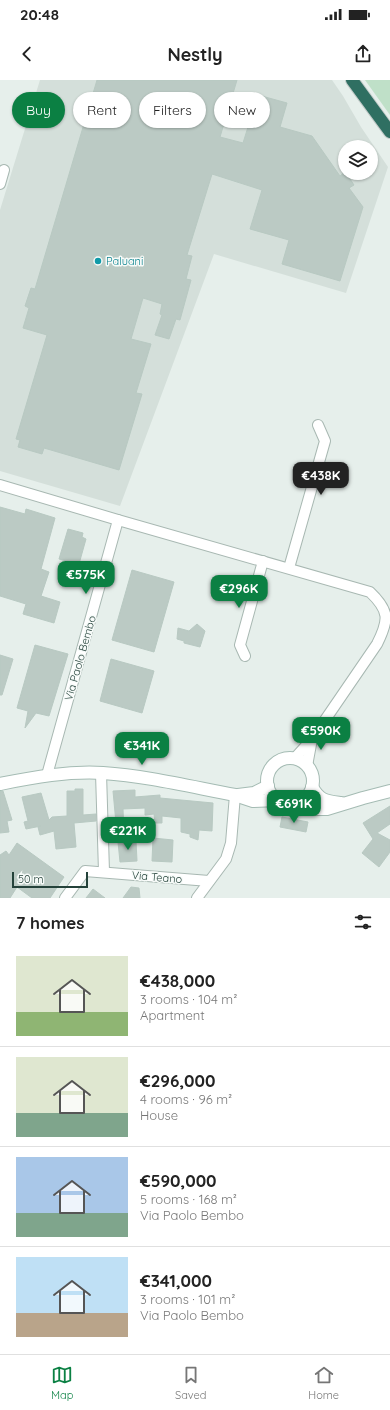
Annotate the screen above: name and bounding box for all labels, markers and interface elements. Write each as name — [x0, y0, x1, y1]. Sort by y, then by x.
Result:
text: 20:48 — [20, 5, 59, 24]
icon: back — [16, 43, 38, 65]
text: Nestly — [167, 43, 223, 66]
icon: share — [352, 43, 374, 65]
chip: Buy — [12, 92, 65, 128]
chip: Rent — [73, 92, 131, 128]
chip: Filters — [139, 92, 206, 128]
chip: New — [214, 92, 270, 128]
map controls — [338, 140, 378, 180]
button: layers — [338, 140, 378, 180]
place label: Paluani — [106, 254, 143, 268]
marker: Paluani — [93, 256, 103, 266]
pin: €438K — [293, 462, 349, 496]
text: €438K — [302, 467, 340, 483]
pin: €575K — [58, 561, 114, 595]
text: €575K — [67, 566, 105, 582]
pin: €296K — [211, 575, 267, 609]
text: €296K — [220, 580, 258, 596]
street label: Via Paolo Bembo — [61, 613, 99, 702]
pin: €590K — [293, 717, 349, 751]
text: €590K — [301, 722, 341, 738]
pin: €341K — [114, 732, 170, 766]
text: €341K — [124, 737, 160, 753]
pin: €691K — [266, 790, 322, 824]
text: €691K — [276, 795, 312, 811]
pin: €221K — [100, 817, 156, 851]
text: €221K — [110, 822, 146, 838]
street label: Via Teano — [131, 868, 183, 886]
scale bar — [12, 870, 88, 889]
text: 50 m — [18, 872, 44, 886]
icon: filters — [352, 911, 374, 933]
text: 7 homes — [16, 912, 85, 933]
text: €438,000 — [140, 970, 215, 991]
icon: home — [48, 972, 96, 1020]
text: 3 rooms · 104 m² — [140, 991, 237, 1007]
text: Apartment — [140, 1007, 205, 1023]
text: €296,000 — [140, 1070, 215, 1091]
icon: home — [48, 1073, 96, 1121]
text: 4 rooms · 96 m² — [140, 1091, 232, 1107]
text: House — [140, 1107, 178, 1123]
text: €590,000 — [140, 1170, 217, 1191]
icon: home — [48, 1173, 96, 1221]
text: 5 rooms · 168 m² — [140, 1191, 237, 1207]
text: Via Paolo Bembo — [140, 1207, 244, 1223]
text: €341,000 — [140, 1270, 212, 1291]
icon: home — [48, 1273, 96, 1321]
text: 3 rooms · 101 m² — [140, 1291, 235, 1307]
text: Via Paolo Bembo — [140, 1307, 244, 1323]
tab: Map — [51, 1364, 73, 1402]
tab: Saved — [175, 1364, 206, 1402]
tab: Home — [308, 1364, 339, 1402]

